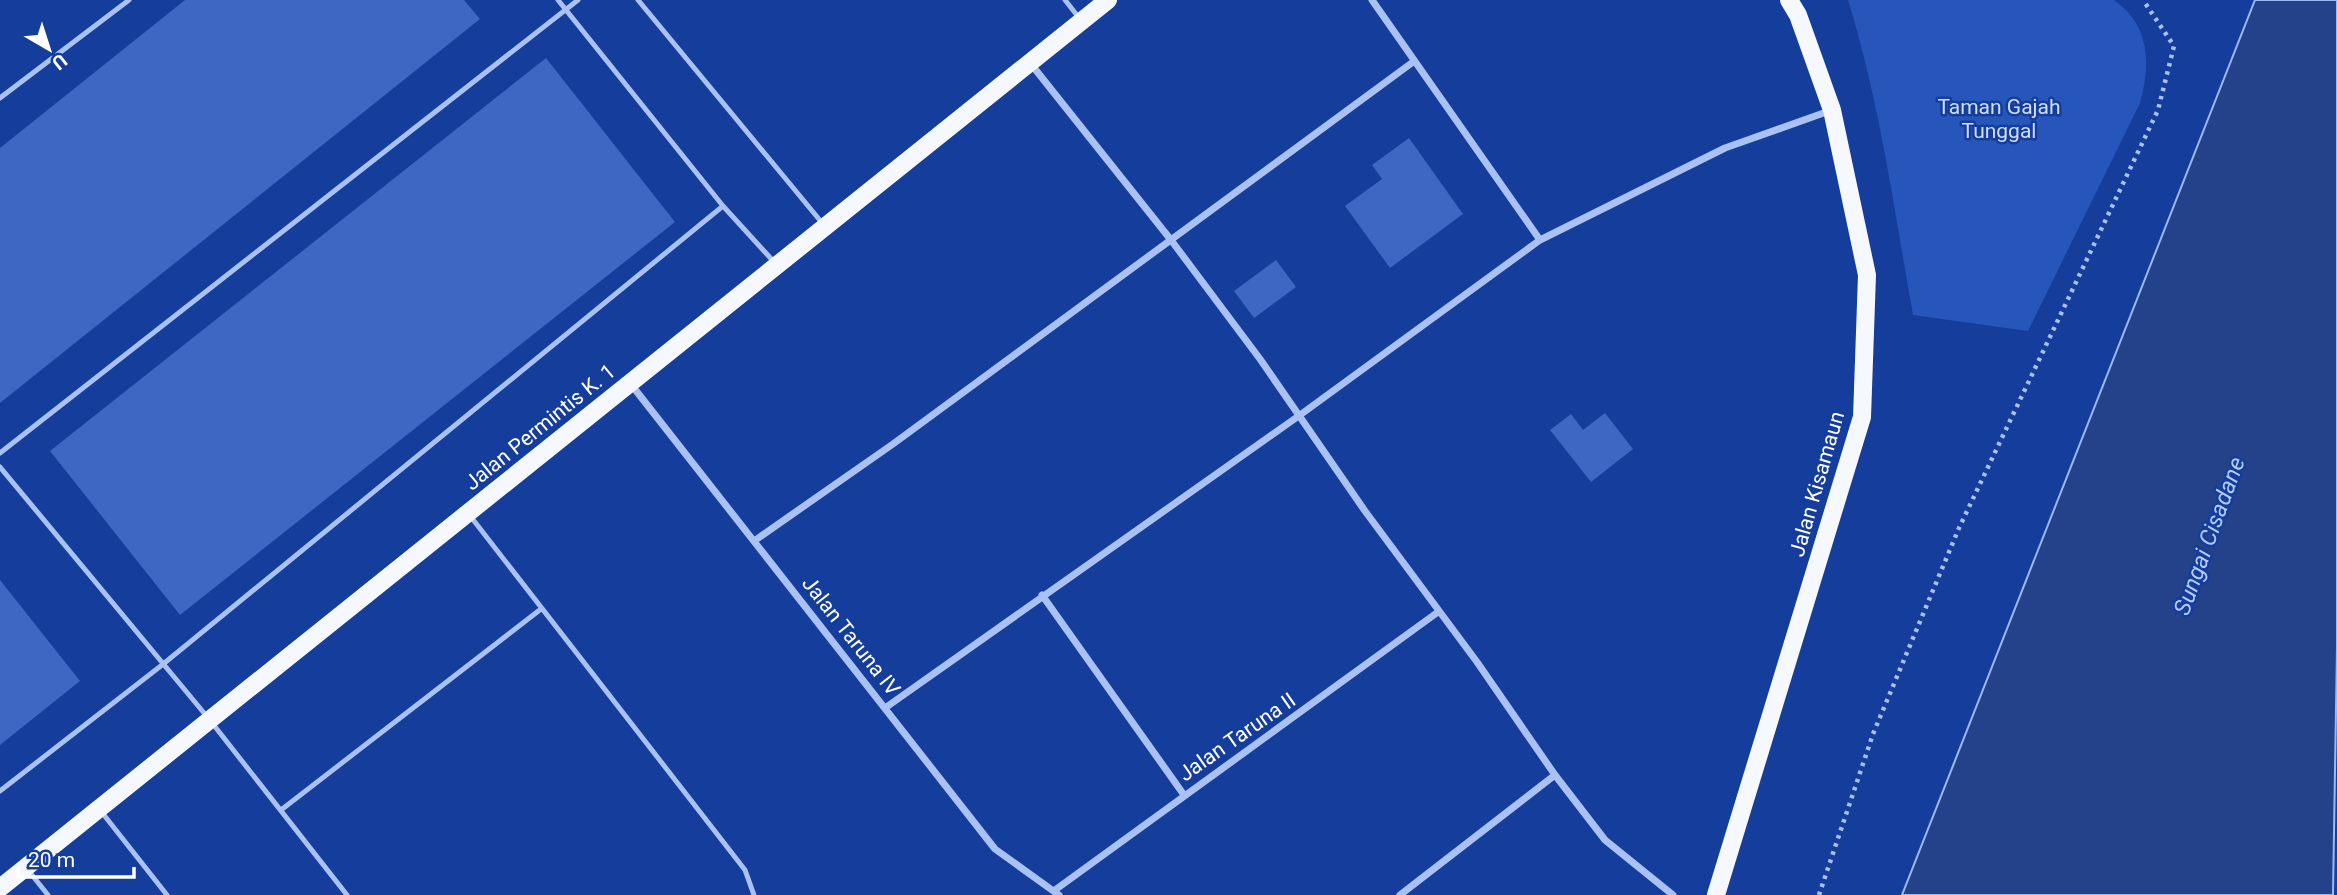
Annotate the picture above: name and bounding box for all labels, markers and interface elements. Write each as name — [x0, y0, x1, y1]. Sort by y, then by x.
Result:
north arrow — [14, 14, 84, 84]
text: U — [47, 49, 71, 75]
park label: Taman Gajah Tunggal — [1937, 95, 2061, 143]
street label: Jalan Permintis K. 1 — [460, 359, 620, 495]
street label: Jalan Kisamaun — [1785, 409, 1849, 559]
water label: Sungai Cisadane — [2168, 453, 2251, 619]
street label: Jalan Taruna IV — [797, 572, 905, 701]
street label: Jalan Taruna II — [1174, 688, 1300, 786]
scale bar — [18, 836, 133, 880]
text: 20 m — [28, 848, 75, 872]

